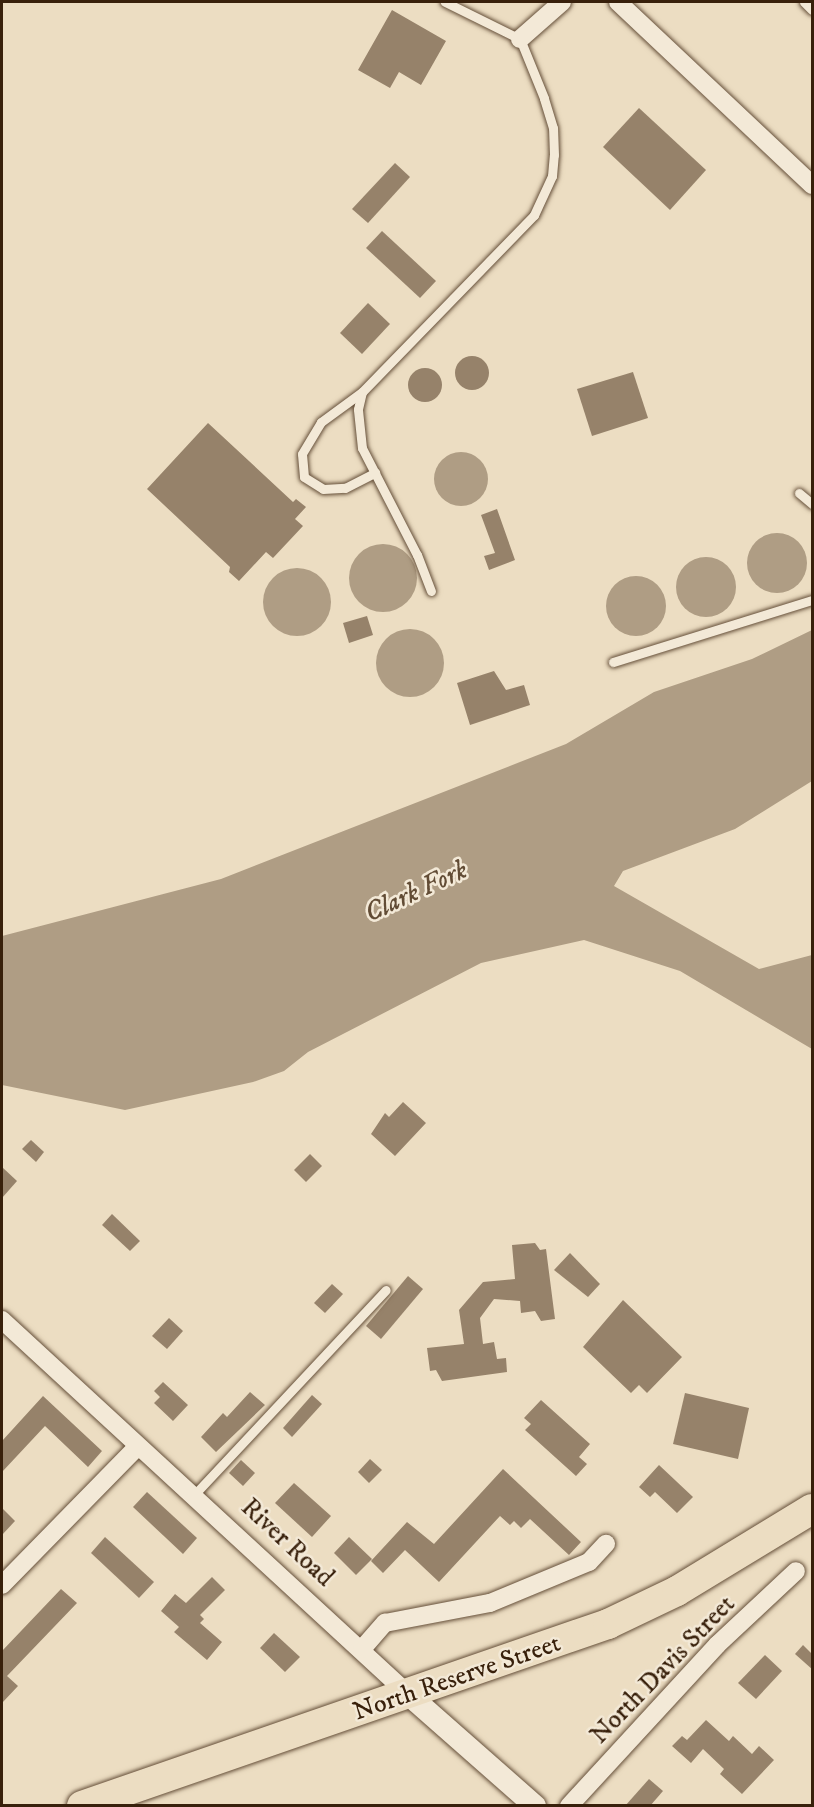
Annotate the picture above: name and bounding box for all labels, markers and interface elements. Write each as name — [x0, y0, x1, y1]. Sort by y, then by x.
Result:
water label: Clark Fork — [359, 854, 473, 930]
street label: River Road — [234, 1492, 340, 1594]
street label: North Davis Street — [584, 1589, 742, 1751]
street label: North Reserve Street — [349, 1628, 565, 1728]

